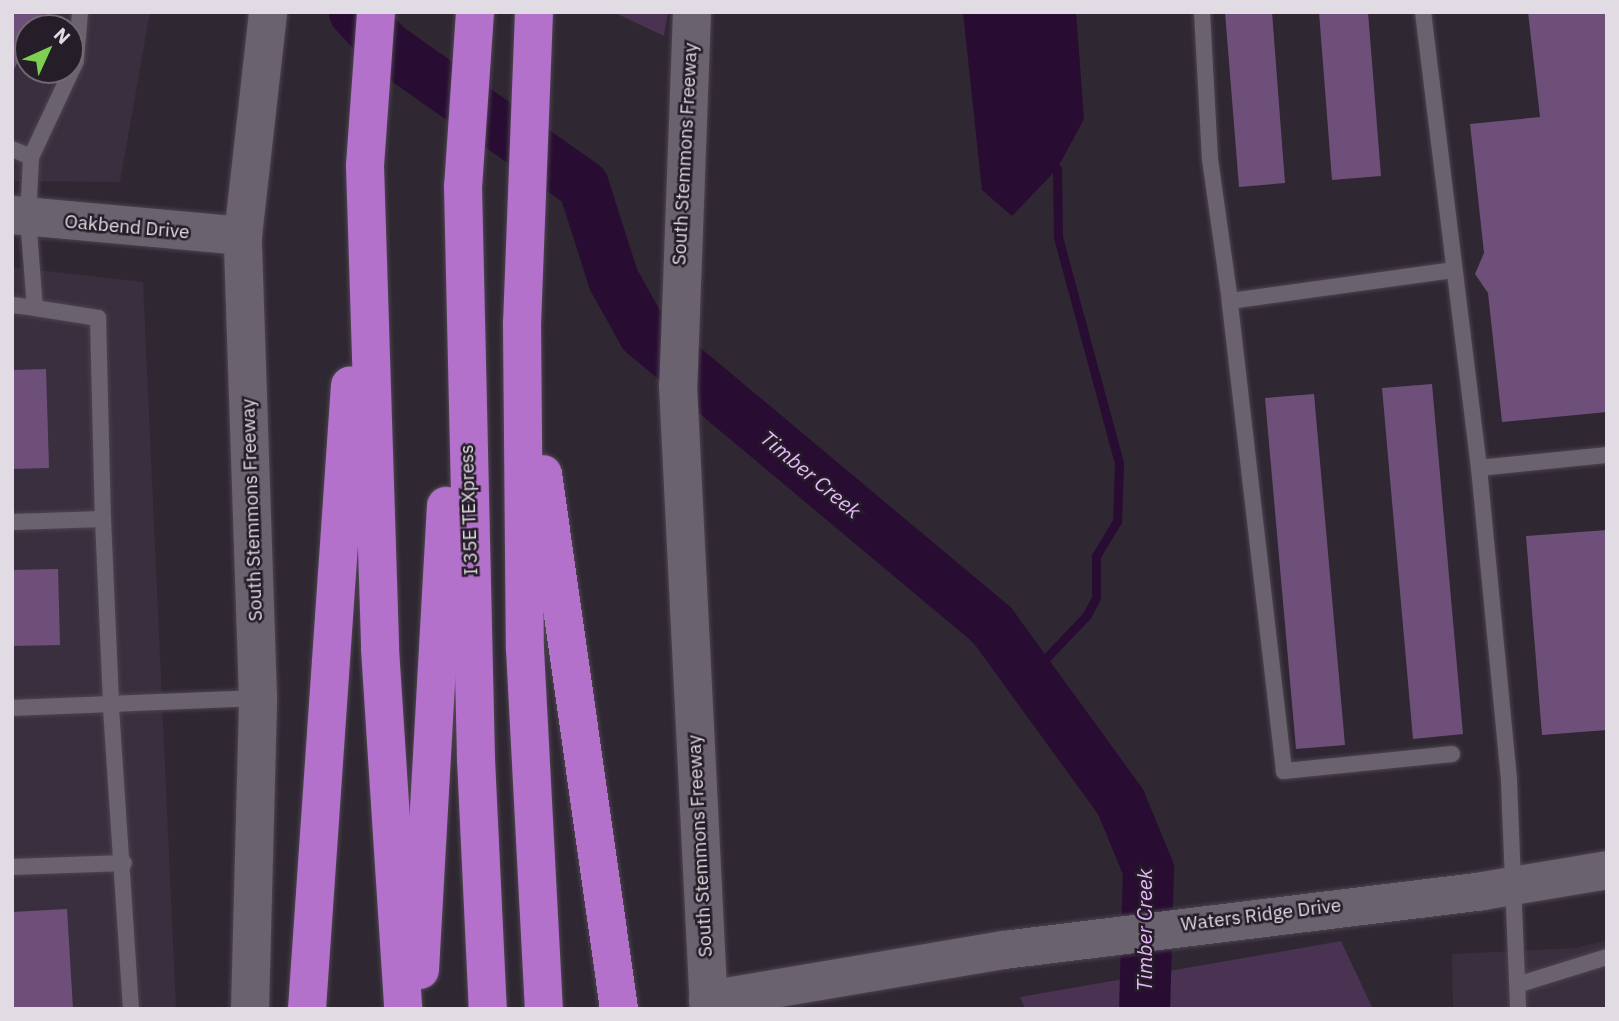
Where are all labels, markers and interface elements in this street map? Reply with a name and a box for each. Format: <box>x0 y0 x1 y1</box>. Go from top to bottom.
north arrow <box>14 14 84 84</box>
text: N <box>49 22 76 49</box>
street label: South Stemmons Freeway <box>668 42 702 266</box>
street label: Oakbend Drive <box>64 210 190 244</box>
street label: South Stemmons Freeway <box>237 398 267 622</box>
water label: Timber Creek <box>756 425 866 523</box>
street label: I 35E TEXpress <box>455 444 483 576</box>
street label: South Stemmons Freeway <box>683 734 717 958</box>
water label: Timber Creek <box>1131 869 1157 991</box>
street label: Waters Ridge Drive <box>1179 894 1343 936</box>

